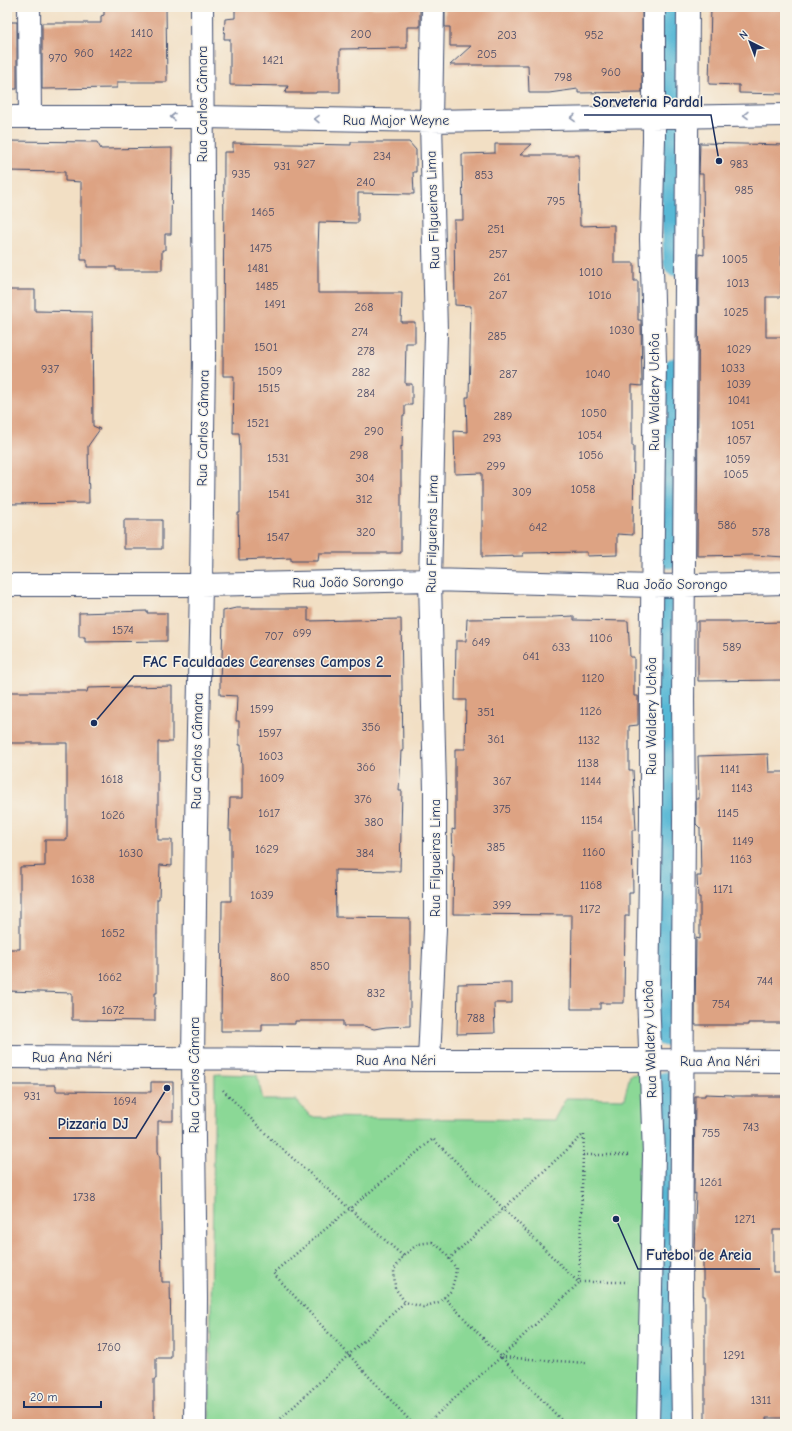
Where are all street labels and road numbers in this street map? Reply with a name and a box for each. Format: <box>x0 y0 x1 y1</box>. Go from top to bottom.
street label: Rua Carlos Câmara <box>194 46 211 162</box>
street label: Rua Major Weyne <box>343 112 449 129</box>
street label: Rua Filgueiras Lima <box>422 150 444 270</box>
street label: Rua Waldery Uchôa <box>646 333 663 451</box>
street label: Rua Carlos Câmara <box>193 369 213 487</box>
street label: Rua Filgueiras Lima <box>422 475 442 593</box>
street label: Rua João Sorongo <box>292 573 404 591</box>
street label: Rua João Sorongo <box>617 576 727 593</box>
street label: Rua Waldery Uchôa <box>643 657 660 775</box>
street label: Rua Carlos Câmara <box>187 692 207 810</box>
street label: Rua Filgueiras Lima <box>427 799 444 917</box>
street label: Rua Waldery Uchôa <box>639 980 661 1098</box>
street label: Rua Carlos Câmara <box>186 1017 203 1133</box>
street label: Rua Ana Néri <box>32 1049 112 1066</box>
street label: Rua Ana Néri <box>356 1052 436 1069</box>
street label: Rua Ana Néri <box>680 1053 760 1070</box>

